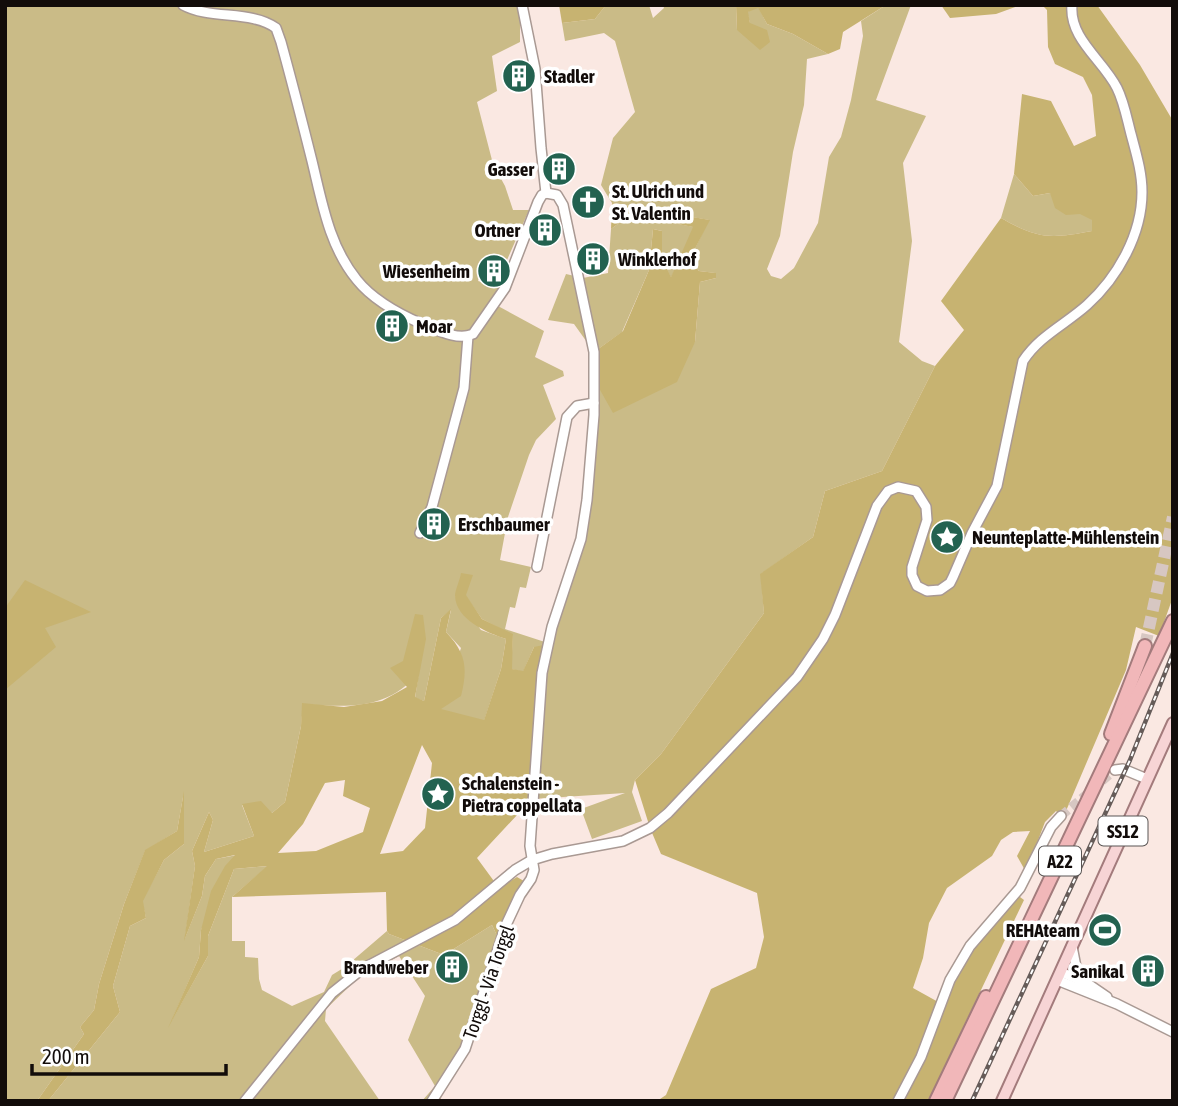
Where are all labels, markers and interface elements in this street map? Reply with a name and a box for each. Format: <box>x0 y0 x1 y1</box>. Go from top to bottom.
building icon: Stadler <box>500 57 538 95</box>
place label: Stadler <box>544 65 595 87</box>
building icon: Gasser <box>540 150 578 188</box>
place label: Gasser <box>487 158 534 180</box>
place label: St. Ulrich und St. Valentin <box>612 180 704 224</box>
church icon: St. Ulrich und St. Valentin <box>569 183 607 221</box>
building icon: Ortner <box>526 211 564 249</box>
place label: Ortner <box>475 219 520 241</box>
building icon: Winklerhof <box>574 240 612 278</box>
place label: Winklerhof <box>617 248 697 270</box>
building icon: Wiesenheim <box>475 252 513 290</box>
place label: Wiesenheim <box>382 260 470 282</box>
building icon: Moar <box>373 307 411 345</box>
place label: Moar <box>416 315 452 337</box>
building icon: Erschbaumer <box>415 505 453 543</box>
place label: Erschbaumer <box>458 513 550 535</box>
place icon: Neunteplatte-Mühlenstein <box>928 518 966 556</box>
place label: Neunteplatte-Mühlenstein <box>972 526 1159 548</box>
place label: Schalenstein - Pietra coppellata <box>462 772 582 816</box>
place icon: Schalenstein - Pietra coppellata <box>419 775 457 813</box>
road number: SS12 <box>1098 816 1148 846</box>
road number: A22 <box>1039 846 1081 876</box>
sports icon: REHAteam <box>1086 911 1124 949</box>
place label: REHAteam <box>1006 919 1080 941</box>
street label: Torggl - Via Torggl <box>458 922 518 1042</box>
building icon: Brandweber <box>433 948 471 986</box>
building icon: Sanikal <box>1129 952 1167 990</box>
place label: Brandweber <box>344 956 428 978</box>
place label: Sanikal <box>1071 960 1125 982</box>
scale bar <box>32 1032 226 1076</box>
text: 200 m <box>42 1044 90 1068</box>

